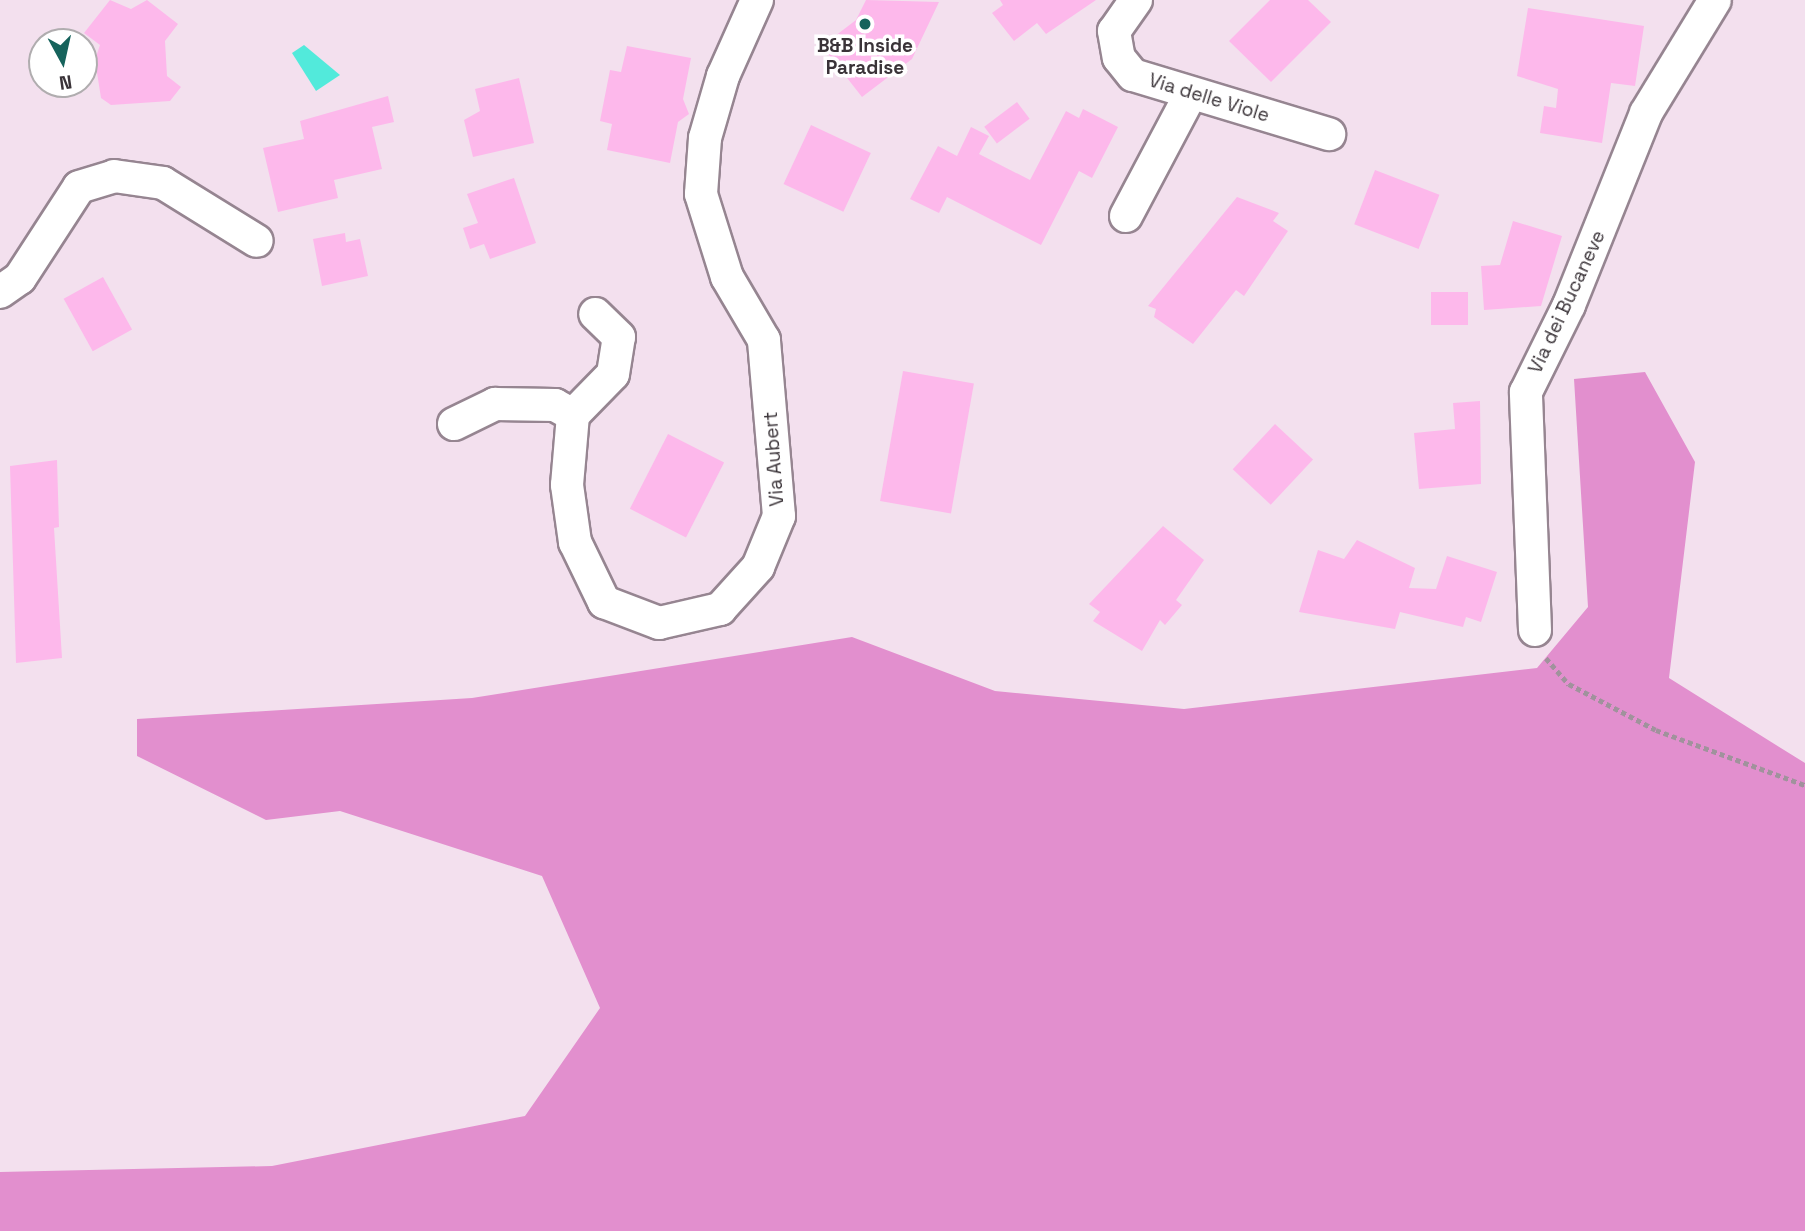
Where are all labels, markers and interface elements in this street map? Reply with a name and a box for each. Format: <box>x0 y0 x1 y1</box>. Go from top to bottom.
marker: B&B Inside Paradise <box>857 16 873 32</box>
north arrow <box>28 28 98 98</box>
place label: B&B Inside Paradise <box>817 35 913 79</box>
text: N <box>58 69 74 96</box>
street label: Via delle Viole <box>1146 69 1272 127</box>
street label: Via dei Bucaneve <box>1524 227 1610 377</box>
street label: Via Aubert <box>759 411 789 507</box>

